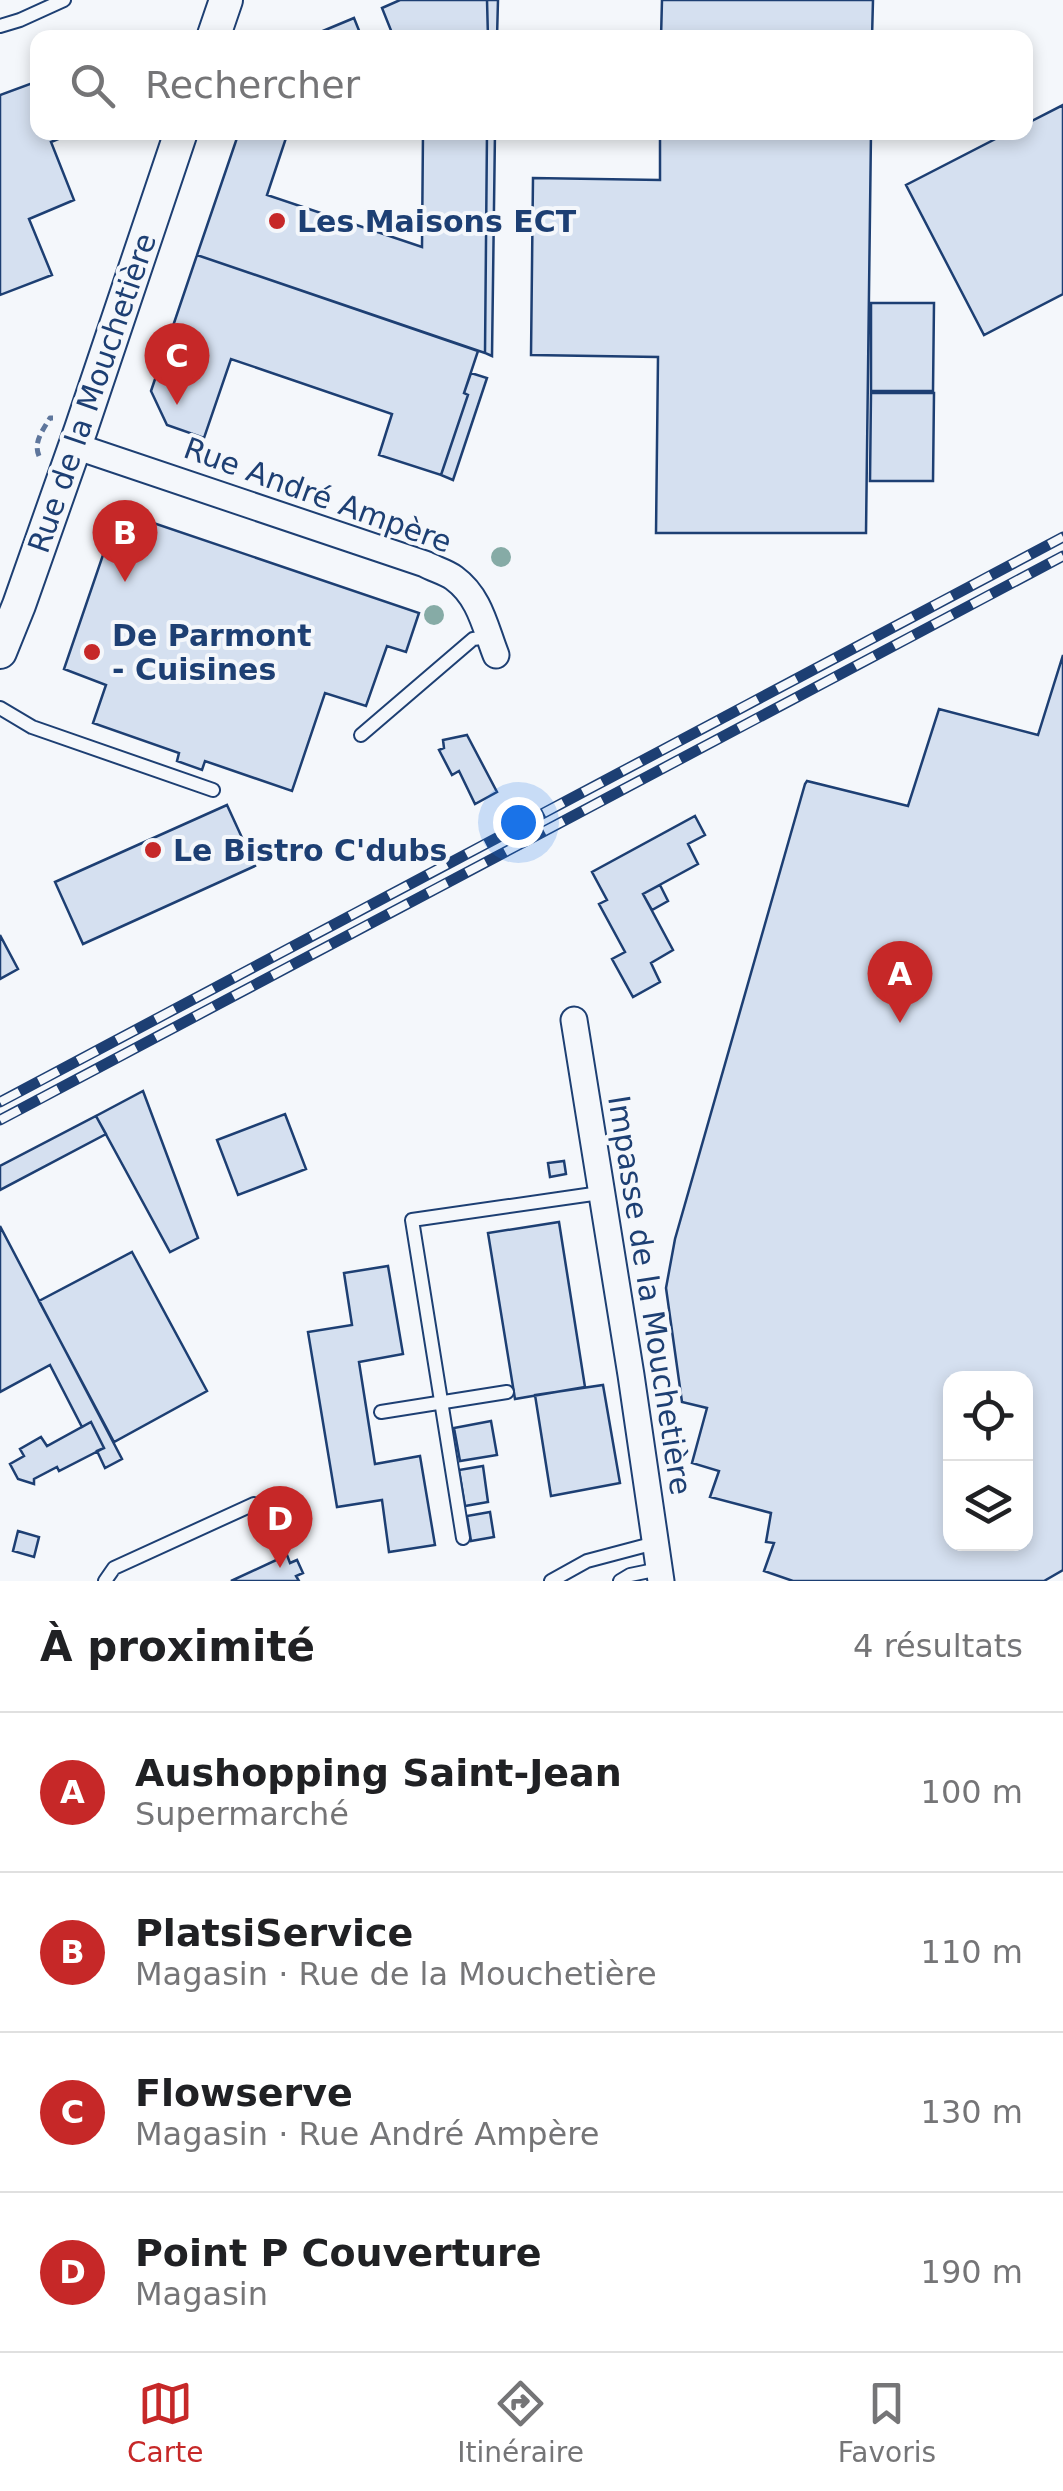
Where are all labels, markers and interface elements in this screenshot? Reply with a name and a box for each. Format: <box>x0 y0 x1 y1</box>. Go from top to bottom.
search box <box>30 30 1033 140</box>
icon: search <box>65 58 120 113</box>
text: Rechercher <box>145 63 360 107</box>
place label: Les Maisons ECT <box>297 204 577 239</box>
marker: Les Maisons ECT <box>266 210 288 232</box>
street label: Rue de la Mouchetière <box>21 229 163 557</box>
pin: C <box>144 322 210 405</box>
street label: Rue André Ampère <box>179 430 457 560</box>
pin: B <box>92 500 158 582</box>
place label: De Parmont - Cuisines <box>112 618 311 687</box>
marker: De Parmont - Cuisines <box>81 641 103 663</box>
your location <box>493 797 544 848</box>
place label: Le Bistro C'dubs <box>173 833 447 868</box>
marker: Le Bistro C'dubs <box>142 839 164 861</box>
pin: A <box>868 940 932 1023</box>
street label: Impasse de la Mouchetière <box>601 1093 699 1497</box>
map controls <box>943 1371 1033 1551</box>
button: locate <box>943 1371 1033 1461</box>
button: layers <box>943 1461 1033 1551</box>
pin: D <box>248 1486 312 1568</box>
text: À proximité <box>40 1622 315 1671</box>
text: 4 résultats <box>853 1627 1023 1665</box>
text: Aushopping Saint-Jean <box>135 1751 622 1795</box>
text: A <box>60 1773 85 1811</box>
text: 100 m <box>921 1773 1023 1811</box>
text: Supermarché <box>135 1795 349 1833</box>
text: PlatsiService <box>135 1911 413 1955</box>
text: B <box>60 1933 85 1971</box>
text: 110 m <box>921 1933 1023 1971</box>
text: Magasin · Rue de la Mouchetière <box>135 1955 657 1993</box>
text: Flowserve <box>135 2071 353 2115</box>
text: C <box>61 2093 84 2131</box>
text: 130 m <box>921 2093 1023 2131</box>
text: Magasin · Rue André Ampère <box>135 2115 599 2153</box>
text: Point P Couverture <box>135 2231 542 2275</box>
text: D <box>59 2253 86 2291</box>
text: 190 m <box>921 2253 1023 2291</box>
text: Magasin <box>135 2275 268 2313</box>
tab: Carte <box>127 2376 203 2469</box>
tab: Itinéraire <box>457 2376 584 2469</box>
tab: Favoris <box>838 2376 936 2469</box>

